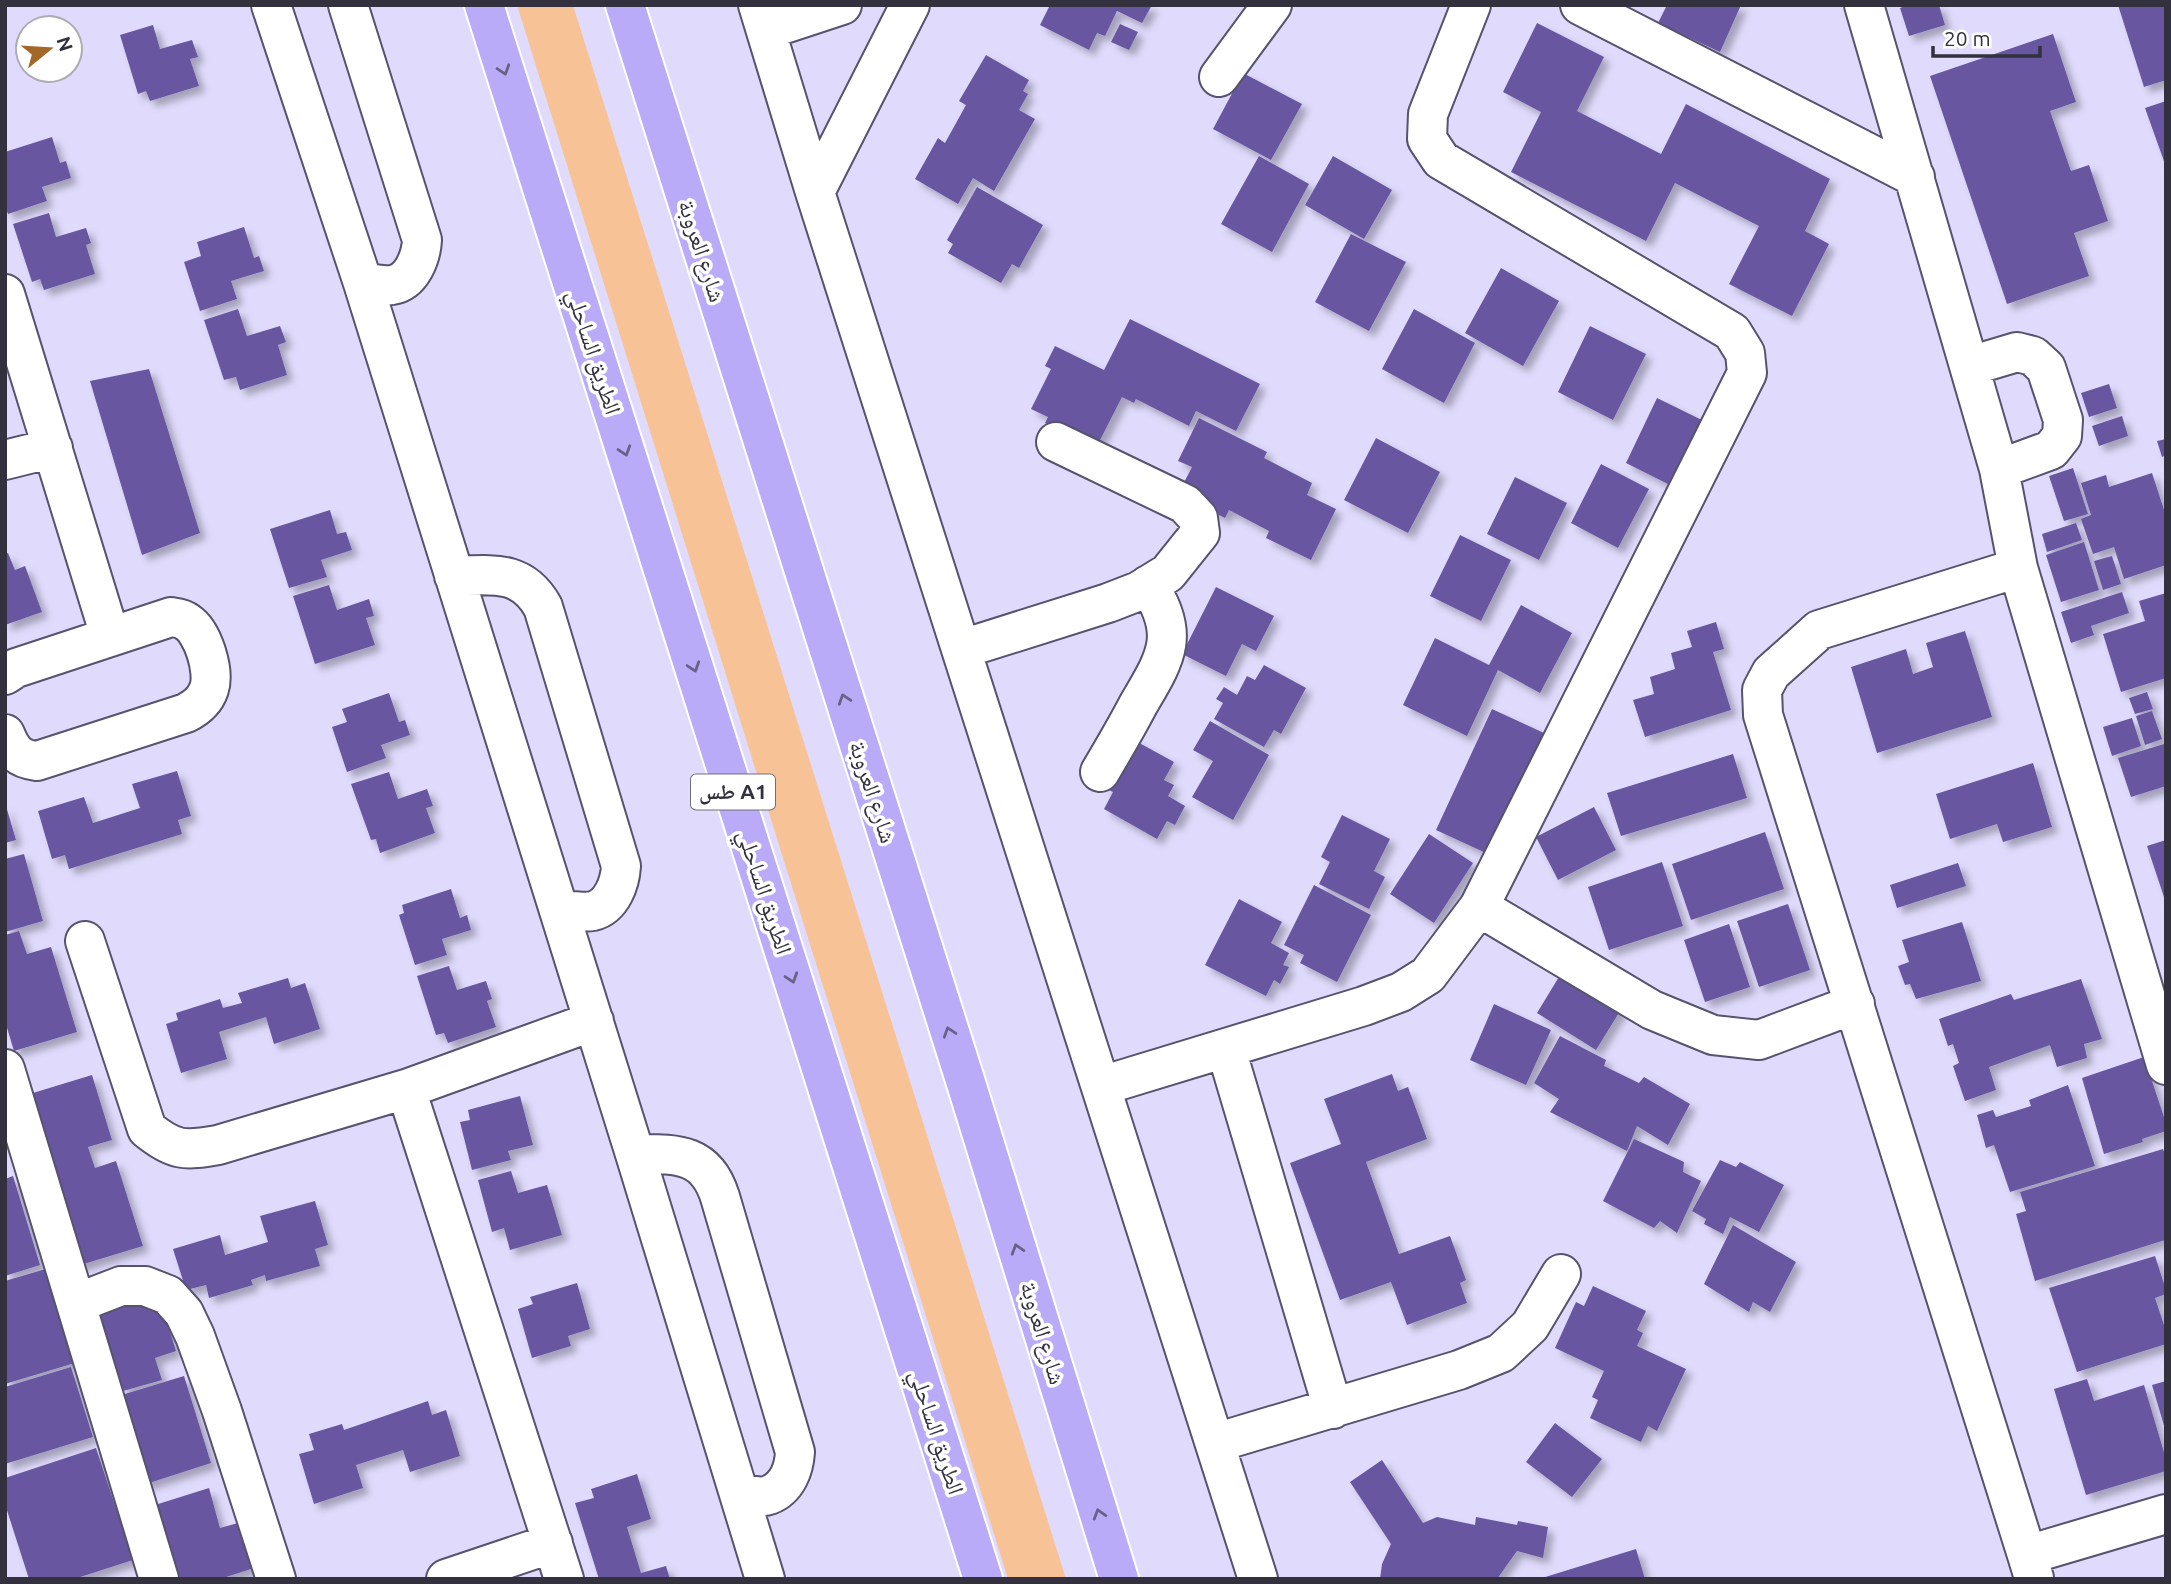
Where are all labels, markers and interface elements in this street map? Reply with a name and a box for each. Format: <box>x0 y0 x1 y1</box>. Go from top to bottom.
north arrow <box>14 14 84 84</box>
scale bar <box>1933 14 2040 58</box>
text: 20 m <box>1944 26 1991 50</box>
text: N <box>53 34 78 54</box>
one-way arrow <box>496 64 511 76</box>
street label: شارع العروبة <box>671 197 731 306</box>
street label: الطريق الساحلي <box>556 286 626 419</box>
one-way arrow <box>617 444 631 456</box>
one-way arrow <box>686 661 700 673</box>
one-way arrow <box>838 693 852 705</box>
street label: شارع العروبة <box>842 738 902 847</box>
road number: طس A1 <box>691 774 775 810</box>
street label: الطريق الساحلي <box>727 826 797 959</box>
one-way arrow <box>784 971 799 983</box>
one-way arrow <box>943 1027 958 1039</box>
one-way arrow <box>1011 1244 1025 1256</box>
street label: شارع العروبة <box>1013 1279 1071 1388</box>
street label: الطريق الساحلي <box>899 1366 969 1499</box>
one-way arrow <box>1093 1508 1107 1520</box>

